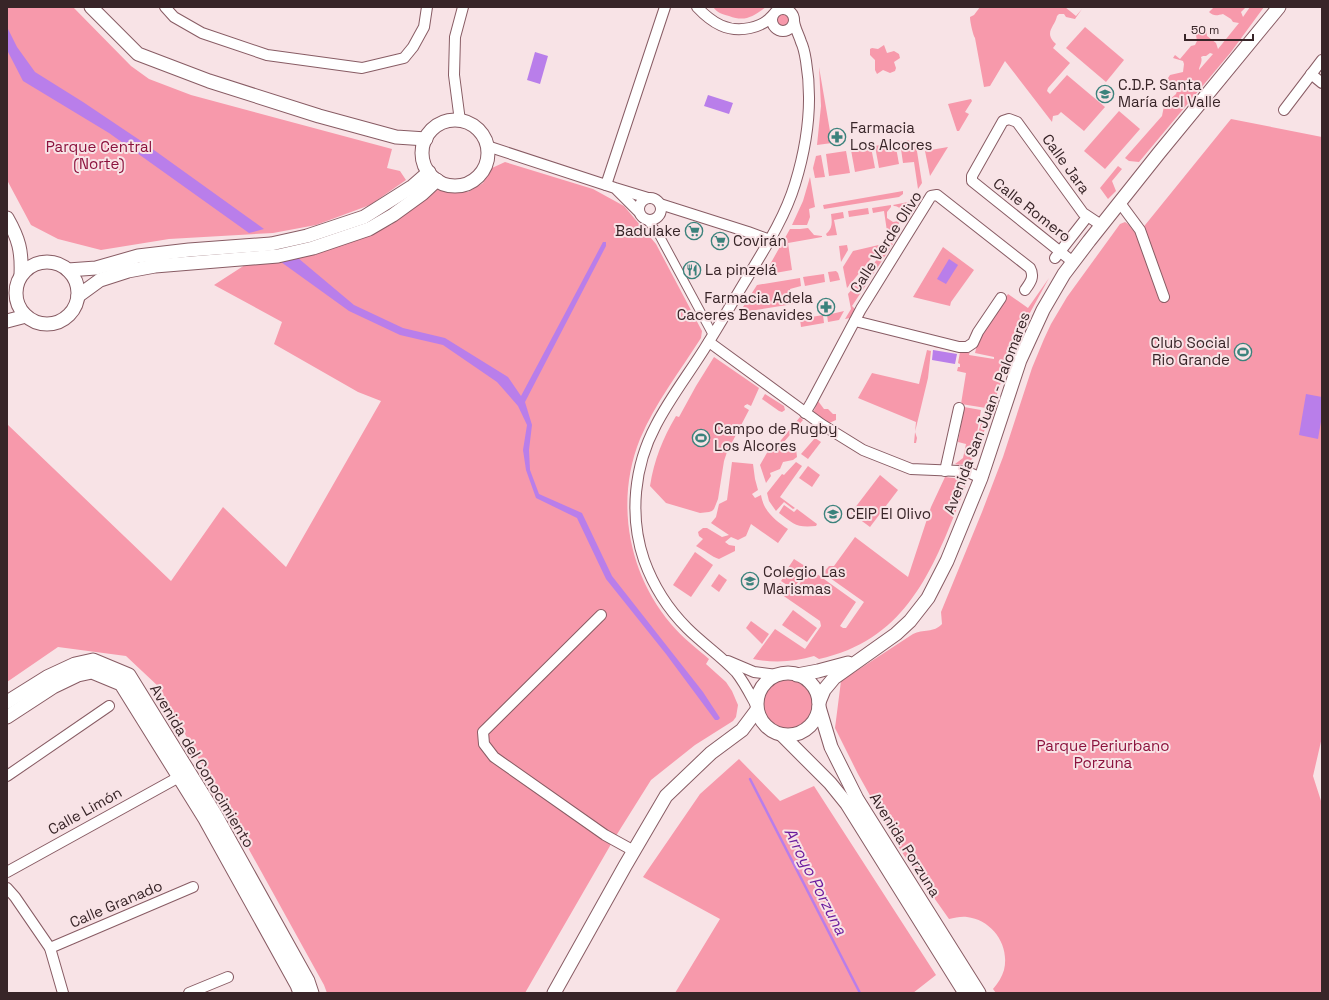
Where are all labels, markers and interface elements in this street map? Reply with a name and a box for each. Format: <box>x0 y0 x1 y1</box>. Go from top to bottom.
scale bar <box>1185 16 1253 42</box>
text: 50 m <box>1191 22 1219 38</box>
place label: C.D.P. Santa María del Valle <box>1118 75 1221 111</box>
school or university icon: C.D.P. Santa María del Valle <box>1095 84 1115 104</box>
place label: Farmacia Los Alcores <box>850 118 933 154</box>
pharmacy icon: Farmacia Los Alcores <box>827 127 847 147</box>
street label: Calle Jara <box>1038 130 1095 198</box>
park label: Parque Central (Norte) <box>46 137 152 174</box>
street label: Calle Romero <box>990 173 1075 246</box>
street label: Calle Verde Olivo <box>845 187 926 296</box>
place label: Badulake <box>615 221 681 240</box>
supermarket icon: Badulake <box>684 221 704 241</box>
supermarket icon: Covirán <box>710 231 730 251</box>
place label: Covirán <box>733 231 787 250</box>
restaurant icon: La pinzelá <box>682 260 702 280</box>
place label: La pinzelá <box>705 260 777 279</box>
place label: Farmacia Adela Caceres Benavides <box>677 288 813 324</box>
pharmacy icon: Farmacia Adela Caceres Benavides <box>816 297 836 317</box>
street label: Avenida San Juan - Palomares <box>939 309 1034 517</box>
place label: Club Social Rio Grande <box>1151 333 1230 369</box>
sports icon: Club Social Rio Grande <box>1233 342 1253 362</box>
place label: Campo de Rugby Los Alcores <box>714 419 837 455</box>
sports icon: Campo de Rugby Los Alcores <box>691 428 711 448</box>
school or university icon: CEIP El Olivo <box>823 504 843 524</box>
place label: CEIP El Olivo <box>846 504 931 523</box>
place label: Colegio Las Marismas <box>763 562 846 598</box>
school or university icon: Colegio Las Marismas <box>740 571 760 591</box>
street label: Avenida del Conocimiento <box>146 681 259 851</box>
park label: Parque Periurbano Porzuna <box>1037 736 1170 772</box>
street label: Calle Limón <box>44 782 125 839</box>
street label: Avenida Porzuna <box>866 789 945 901</box>
water label: Arroyo Porzuna <box>779 824 852 939</box>
street label: Calle Granado <box>67 875 165 932</box>

